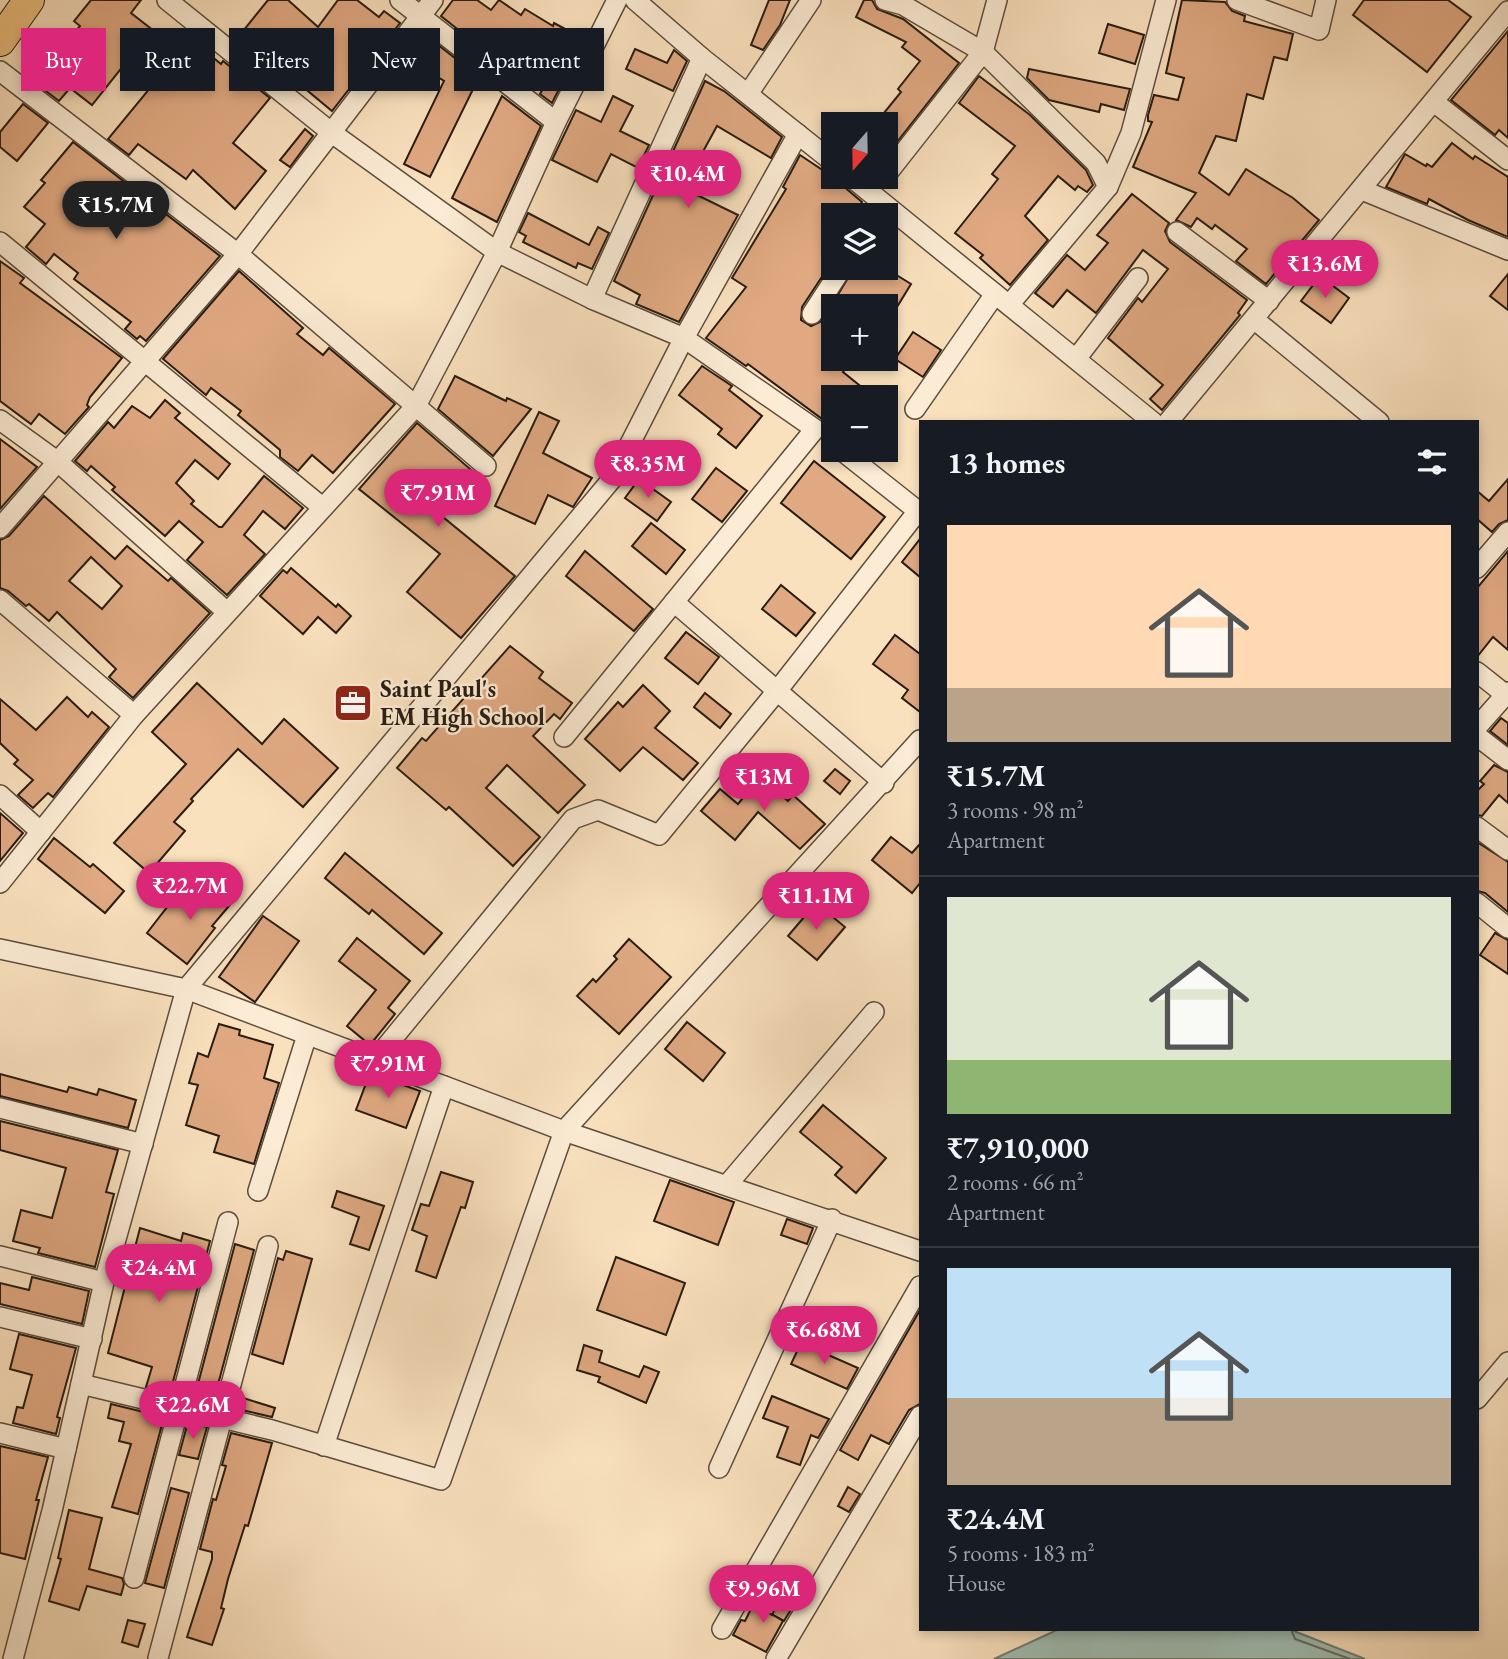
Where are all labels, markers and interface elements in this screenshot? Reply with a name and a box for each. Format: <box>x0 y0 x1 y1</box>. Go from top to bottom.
chip: Buy <box>21 28 106 91</box>
chip: Rent <box>120 28 215 91</box>
chip: Filters <box>229 28 334 91</box>
chip: New <box>348 28 440 91</box>
chip: Apartment <box>454 28 604 91</box>
north arrow <box>821 112 898 189</box>
map controls <box>821 112 898 462</box>
pin: ₹10.4M <box>631 150 745 210</box>
text: ₹10.4M <box>650 158 726 188</box>
pin: ₹15.7M <box>59 182 173 241</box>
text: ₹15.7M <box>78 189 154 219</box>
button: layers <box>821 203 898 280</box>
pin: ₹13.6M <box>1268 240 1382 300</box>
text: ₹13.6M <box>1287 248 1363 278</box>
button: + <box>821 294 898 371</box>
button: − <box>821 385 898 462</box>
pin: ₹8.35M <box>591 440 705 500</box>
text: 13 homes <box>947 443 1065 482</box>
icon: filters <box>1413 443 1451 481</box>
text: ₹8.35M <box>610 448 686 478</box>
pin: ₹7.91M <box>381 470 495 529</box>
text: ₹7.91M <box>400 477 476 507</box>
icon: home <box>1136 570 1262 696</box>
place label: Saint Paul's EM High School <box>380 673 545 733</box>
office icon: Saint Paul's EM High School <box>332 682 374 724</box>
pin: ₹13M <box>723 754 805 813</box>
text: ₹15.7M <box>947 756 1045 795</box>
text: ₹13M <box>735 761 793 791</box>
text: 3 rooms · 98 m² <box>947 795 1084 825</box>
text: Apartment <box>947 825 1045 855</box>
pin: ₹22.7M <box>133 862 247 922</box>
text: ₹22.7M <box>152 870 228 900</box>
pin: ₹11.1M <box>759 872 873 932</box>
text: ₹11.1M <box>778 880 854 910</box>
icon: home <box>1136 942 1262 1068</box>
pin: ₹7.91M <box>331 1040 445 1100</box>
text: ₹7.91M <box>350 1048 426 1078</box>
text: ₹7,910,000 <box>947 1128 1089 1167</box>
text: 2 rooms · 66 m² <box>947 1167 1084 1197</box>
text: Apartment <box>947 1197 1045 1227</box>
pin: ₹24.4M <box>102 1244 216 1304</box>
text: ₹24.4M <box>121 1252 197 1282</box>
pin: ₹6.68M <box>767 1306 881 1366</box>
icon: home <box>1136 1313 1262 1439</box>
text: ₹6.68M <box>786 1314 862 1344</box>
pin: ₹22.6M <box>136 1382 250 1441</box>
text: ₹22.6M <box>155 1389 231 1419</box>
text: ₹24.4M <box>947 1499 1045 1538</box>
text: 5 rooms · 183 m² <box>947 1538 1095 1568</box>
pin: ₹9.96M <box>706 1566 820 1625</box>
text: House <box>947 1568 1006 1598</box>
text: ₹9.96M <box>725 1573 801 1603</box>

